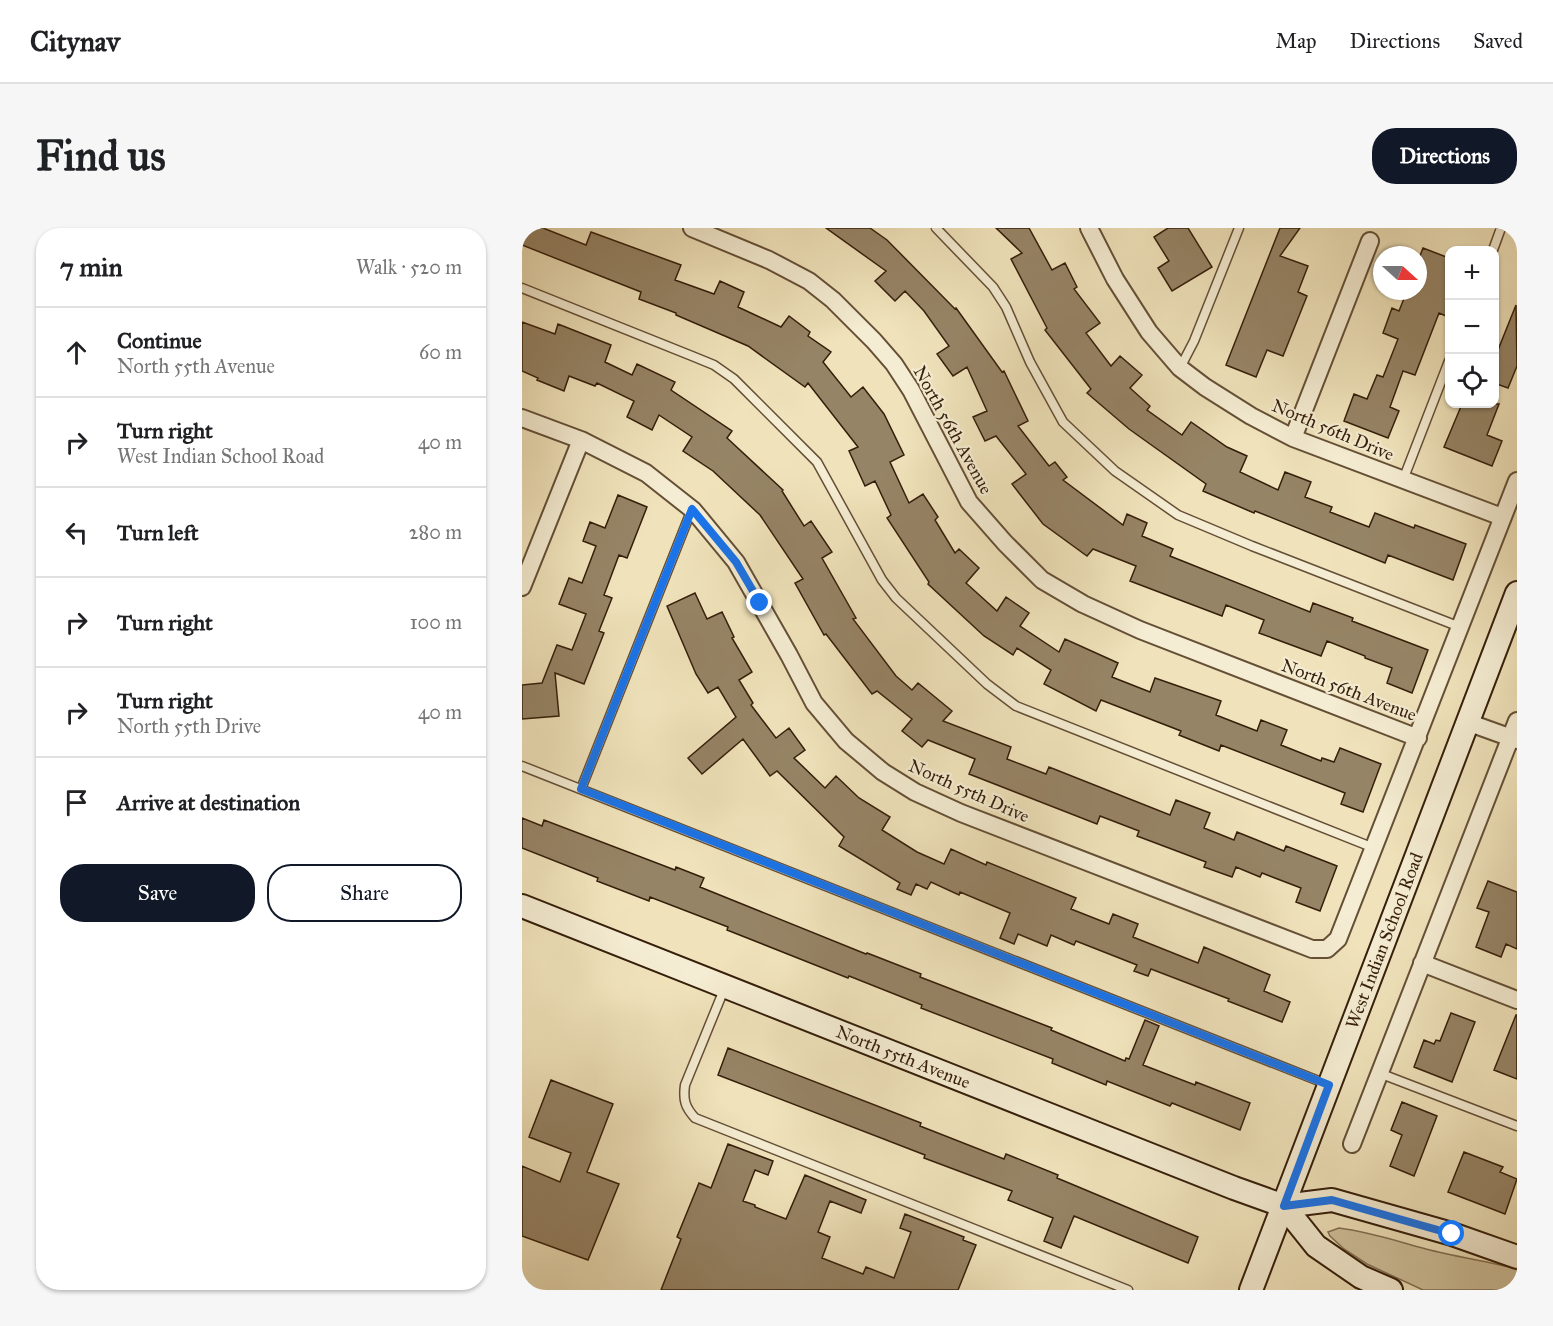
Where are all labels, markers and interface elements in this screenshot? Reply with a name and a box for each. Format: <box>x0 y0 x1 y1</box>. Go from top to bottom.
text: Citynav <box>30 24 120 59</box>
text: Map <box>1276 28 1317 54</box>
text: Directions <box>1350 28 1440 54</box>
text: Saved <box>1473 28 1523 54</box>
button: Directions <box>1372 128 1517 184</box>
text: Find us <box>36 130 166 182</box>
north arrow <box>1373 246 1427 300</box>
map controls <box>1445 246 1499 408</box>
button: + <box>1445 246 1499 300</box>
text: 7 min <box>60 251 123 283</box>
text: Walk · 520 m <box>356 255 462 279</box>
button: − <box>1445 300 1499 354</box>
text: Continue <box>117 327 202 354</box>
icon: ahead <box>60 336 93 369</box>
text: 60 m <box>419 340 462 364</box>
text: North 55th Avenue <box>117 354 275 378</box>
button: locate <box>1445 354 1499 408</box>
street label: North 56th Avenue <box>909 362 997 498</box>
street label: North 56th Drive <box>1269 394 1397 466</box>
text: Turn right <box>117 417 213 444</box>
icon: right <box>60 426 93 459</box>
text: 40 m <box>418 430 462 454</box>
text: West Indian School Road <box>117 444 324 468</box>
icon: left <box>60 516 93 549</box>
text: Turn left <box>117 519 199 546</box>
text: 280 m <box>409 520 462 544</box>
route end <box>746 589 772 615</box>
icon: right <box>60 606 93 639</box>
text: Turn right <box>117 609 213 636</box>
text: 100 m <box>410 610 462 634</box>
street label: North 56th Avenue <box>1278 654 1420 726</box>
text: Turn right <box>117 687 213 714</box>
icon: right <box>60 696 93 729</box>
text: 40 m <box>418 700 462 724</box>
text: North 55th Drive <box>117 714 261 738</box>
street label: North 55th Drive <box>905 755 1033 827</box>
icon: arrive <box>60 786 93 819</box>
text: Arrive at destination <box>117 789 300 816</box>
street label: West Indian School Road <box>1341 849 1428 1032</box>
button: Save <box>60 864 255 922</box>
button: Share <box>267 864 462 922</box>
street label: North 55th Avenue <box>833 1021 973 1093</box>
route start <box>1438 1220 1464 1246</box>

